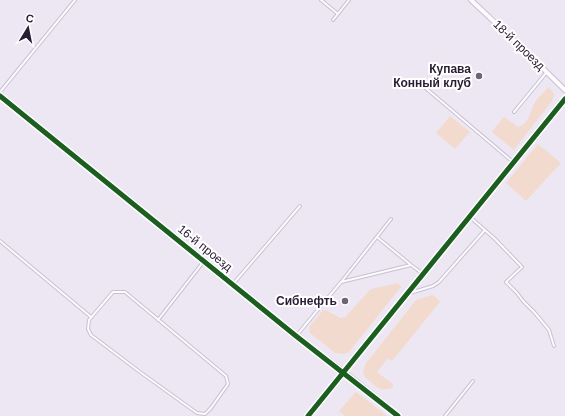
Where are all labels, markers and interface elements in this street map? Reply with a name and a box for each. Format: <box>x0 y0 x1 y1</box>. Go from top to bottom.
north arrow <box>8 8 48 48</box>
text: С <box>25 12 35 25</box>
street label: 18-й проезд <box>490 17 548 73</box>
place label: Купава Конный клуб <box>393 62 471 90</box>
marker: Купава Конный клуб <box>474 71 484 81</box>
street label: 16-й проезд <box>175 222 235 274</box>
place label: Сибнефть <box>276 294 337 308</box>
marker: Сибнефть <box>340 296 350 306</box>

